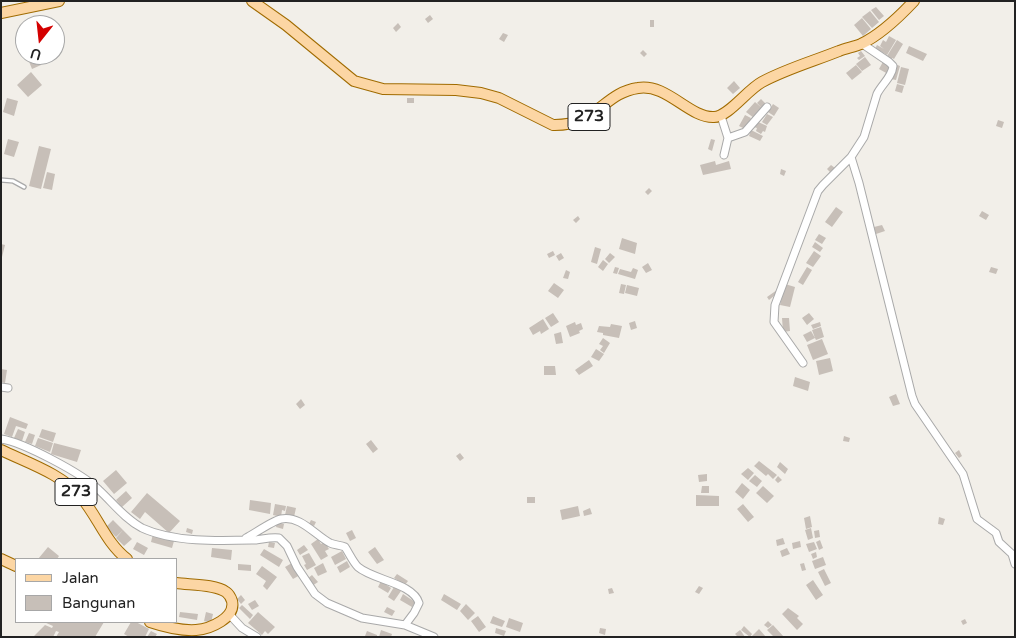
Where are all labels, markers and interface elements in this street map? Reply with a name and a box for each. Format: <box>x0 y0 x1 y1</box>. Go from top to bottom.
north arrow <box>15 15 65 65</box>
text: U <box>29 44 43 64</box>
road number: 273 <box>568 104 610 130</box>
road number: 273 <box>55 478 97 506</box>
legend <box>15 558 178 623</box>
text: Jalan <box>62 569 99 587</box>
text: Bangunan <box>62 594 135 612</box>

